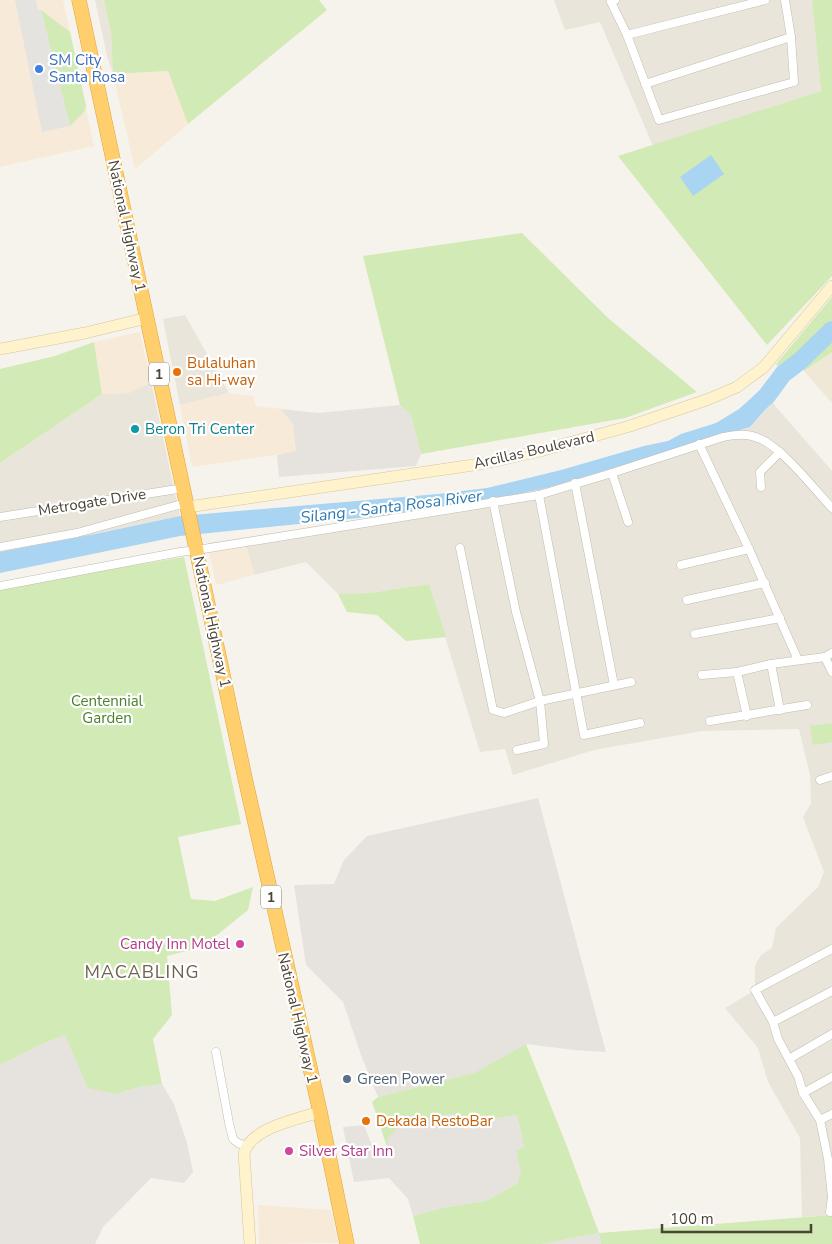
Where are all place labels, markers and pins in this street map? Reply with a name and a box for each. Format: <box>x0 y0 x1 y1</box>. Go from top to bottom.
place label: SM City Santa Rosa <box>49 50 125 87</box>
marker: SM City Santa Rosa <box>33 63 45 75</box>
place label: Bulaluhan sa Hi-way <box>187 353 256 390</box>
marker: Bulaluhan sa Hi-way <box>171 366 183 378</box>
place label: Beron Tri Center <box>145 419 255 439</box>
marker: Beron Tri Center <box>129 423 141 435</box>
place label: Candy Inn Motel <box>120 934 231 954</box>
marker: Candy Inn Motel <box>234 938 246 950</box>
place label: Green Power <box>357 1069 445 1089</box>
marker: Green Power <box>341 1073 353 1085</box>
place label: Dekada RestoBar <box>376 1111 494 1131</box>
marker: Dekada RestoBar <box>360 1115 372 1127</box>
place label: Silver Star Inn <box>299 1141 393 1161</box>
marker: Silver Star Inn <box>283 1145 295 1157</box>

